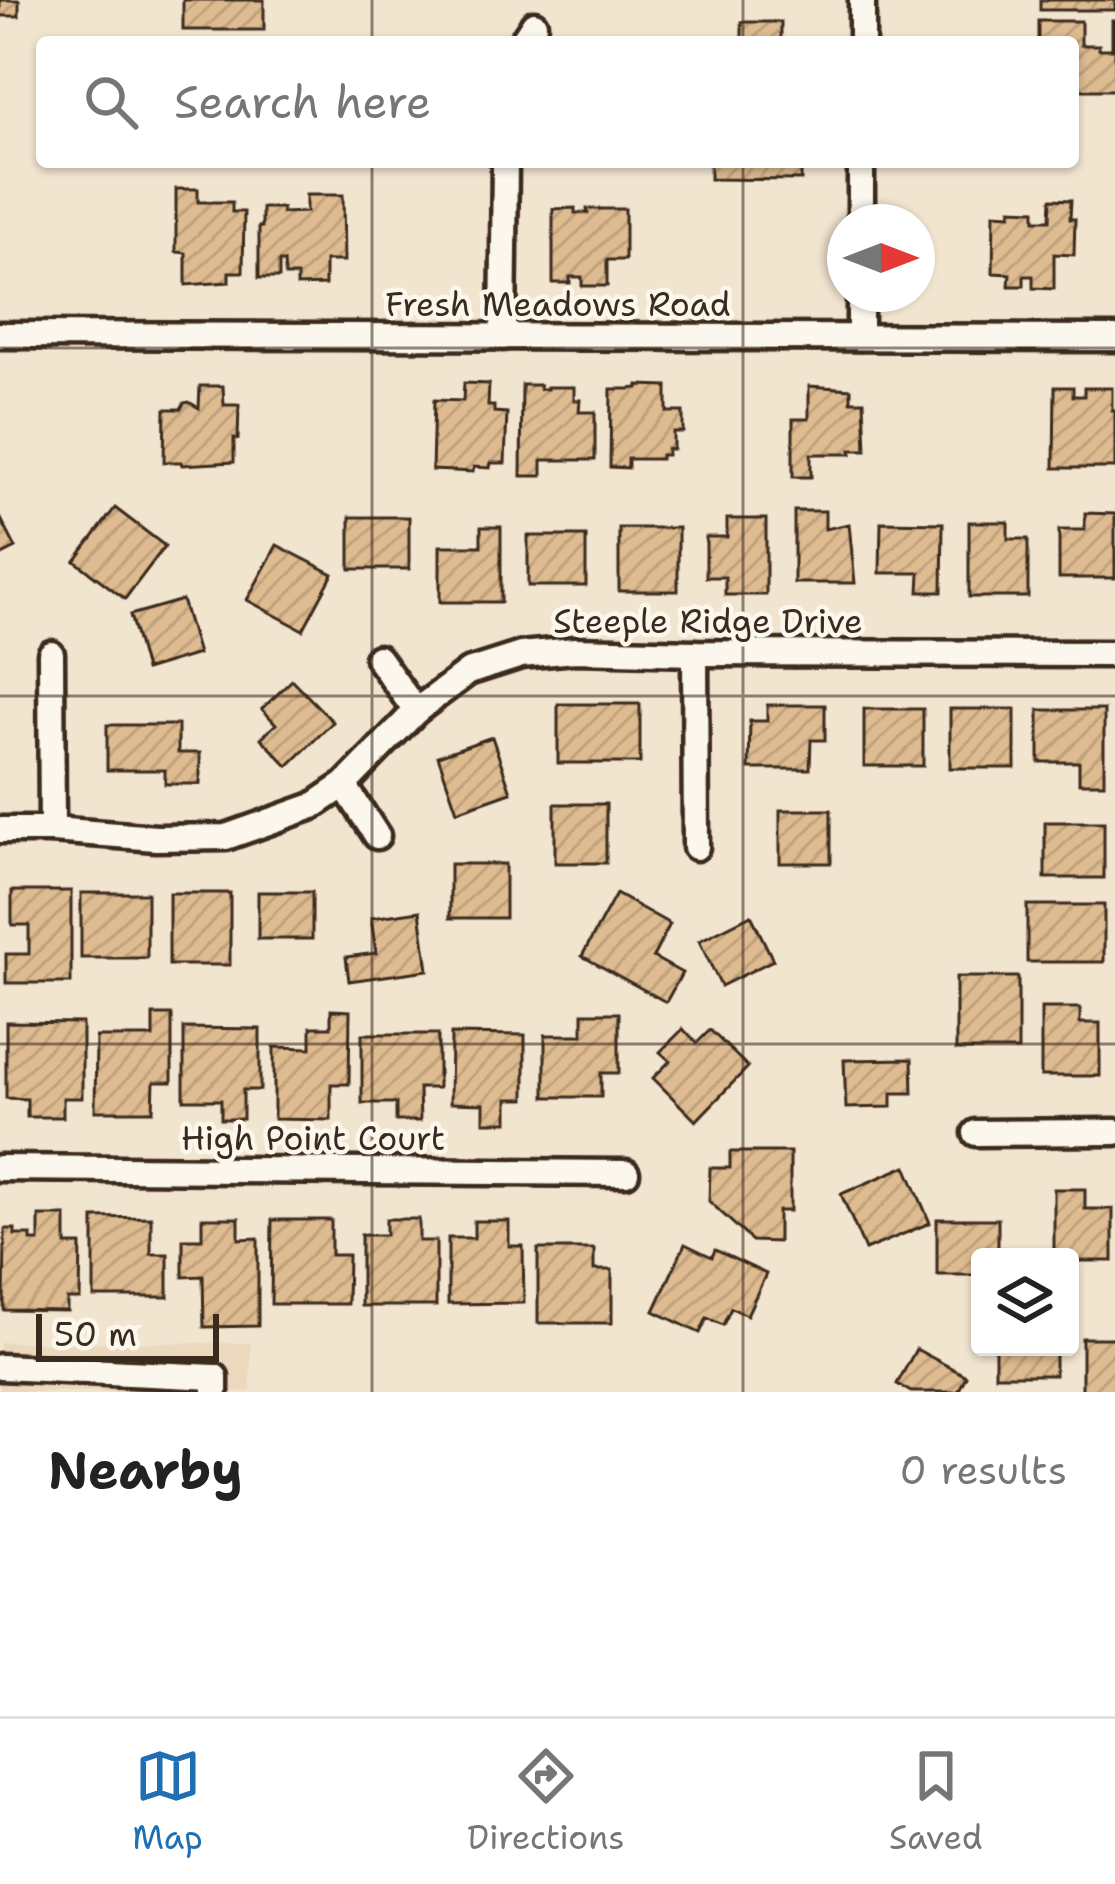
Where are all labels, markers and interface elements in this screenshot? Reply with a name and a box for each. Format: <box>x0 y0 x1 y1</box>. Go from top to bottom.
search box <box>36 36 1079 168</box>
icon: search <box>78 69 144 135</box>
text: Search here <box>174 72 431 132</box>
north arrow <box>827 204 935 312</box>
street label: Fresh Meadows Road <box>385 282 731 327</box>
street label: Steeple Ridge Drive <box>553 599 863 644</box>
street label: High Point Court <box>181 1116 445 1161</box>
map controls <box>971 1248 1079 1356</box>
button: layers <box>971 1248 1079 1356</box>
scale bar <box>36 1308 219 1361</box>
text: 50 m <box>54 1312 137 1357</box>
text: Nearby <box>48 1436 243 1504</box>
text: 0 results <box>900 1444 1067 1496</box>
tab: Map <box>132 1743 203 1860</box>
tab: Directions <box>467 1743 625 1860</box>
tab: Saved <box>889 1743 983 1860</box>

